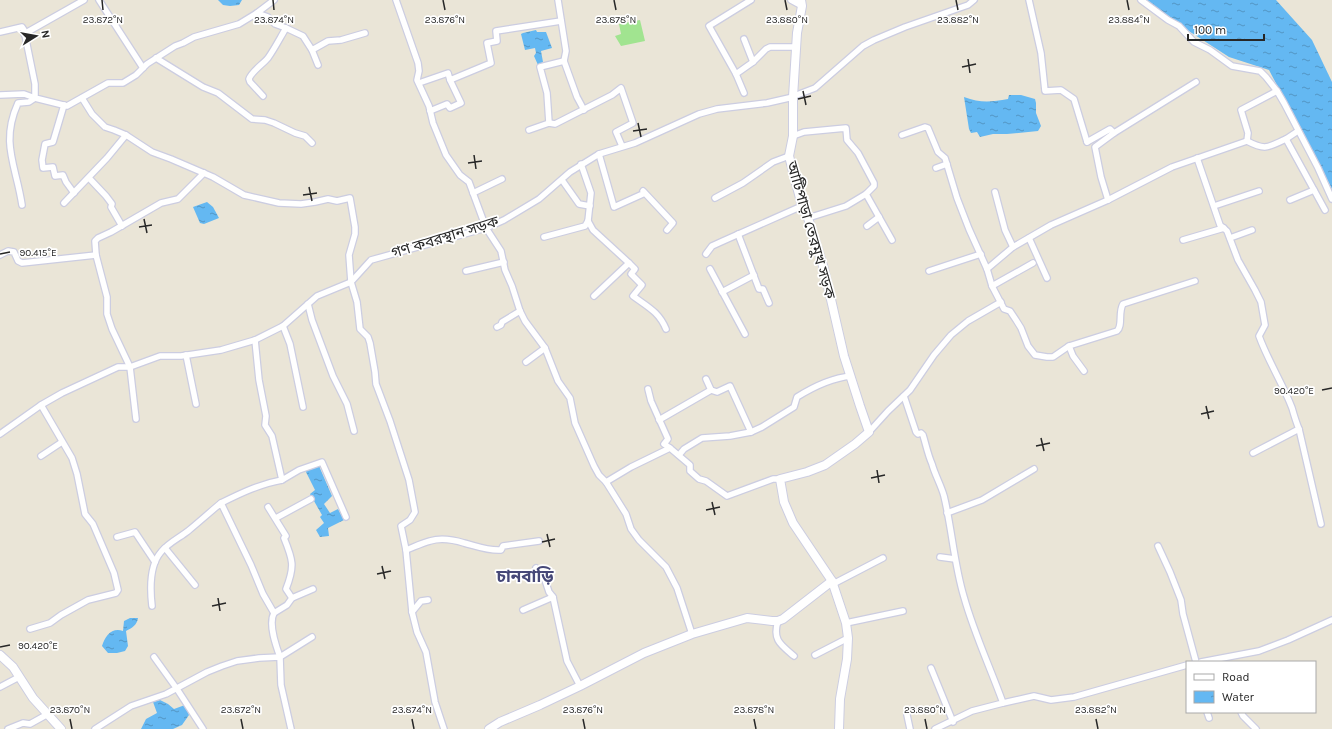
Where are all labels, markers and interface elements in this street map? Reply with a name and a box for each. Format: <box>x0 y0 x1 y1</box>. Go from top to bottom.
text: 23.872°N <box>83 14 123 26</box>
text: 23.874°N <box>254 14 294 26</box>
text: 23.876°N <box>425 14 465 26</box>
text: 23.878°N <box>596 14 636 26</box>
text: 23.880°N <box>766 14 808 26</box>
text: 23.882°N <box>937 14 979 26</box>
text: 23.884°N <box>1108 14 1150 26</box>
north arrow <box>16 16 56 56</box>
scale bar <box>1188 16 1264 42</box>
text: 100 m <box>1194 23 1226 37</box>
text: N <box>38 29 52 39</box>
street label: আটিপাড়া তেরমুখ সড়ক <box>782 158 840 302</box>
street label: গণ কবরস্থান সড়ক <box>389 212 502 262</box>
text: 90.415°E <box>19 247 57 259</box>
text: 90.420°E <box>1274 385 1314 397</box>
district label: চানবাড়ি <box>496 566 554 586</box>
text: 90.420°E <box>18 640 58 652</box>
legend <box>1186 661 1316 713</box>
text: Road <box>1222 670 1250 684</box>
text: Water <box>1222 690 1255 704</box>
text: 23.870°N <box>50 704 90 716</box>
text: 23.872°N <box>221 704 261 716</box>
text: 23.874°N <box>392 704 432 716</box>
text: 23.876°N <box>563 704 603 716</box>
text: 23.878°N <box>734 704 774 716</box>
text: 23.880°N <box>904 704 946 716</box>
text: 23.882°N <box>1075 704 1117 716</box>

